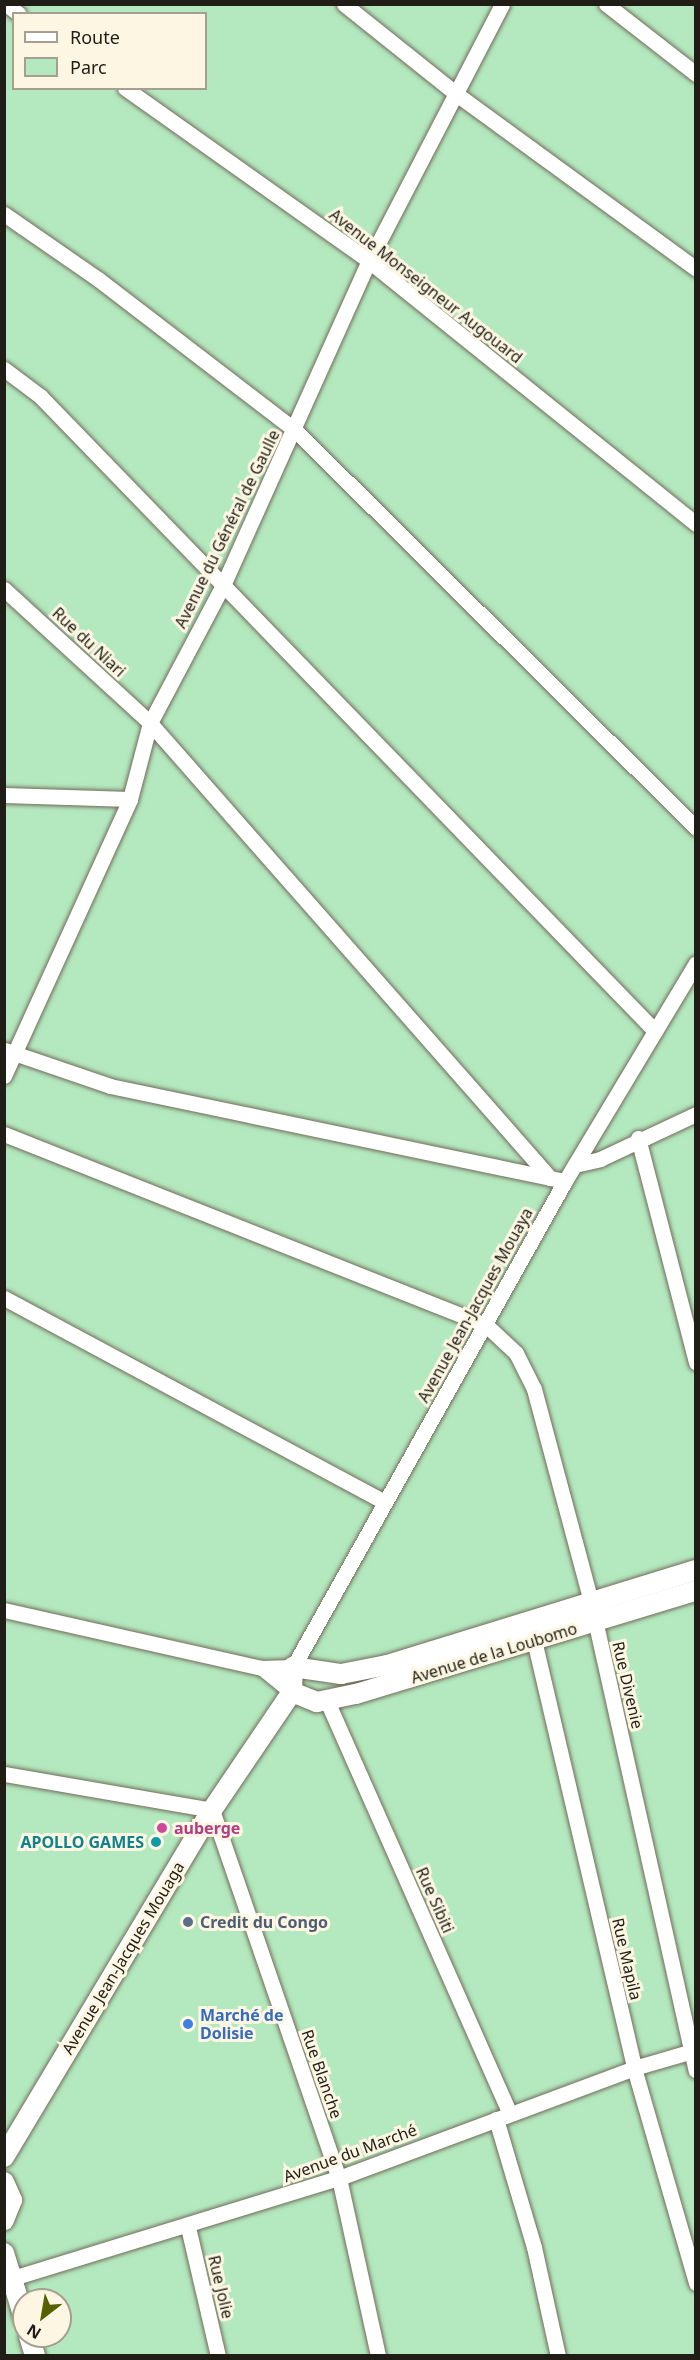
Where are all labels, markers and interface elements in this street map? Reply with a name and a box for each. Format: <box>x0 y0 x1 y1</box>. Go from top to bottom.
legend <box>12 12 207 90</box>
text: Route <box>70 25 120 49</box>
text: Parc <box>70 55 107 79</box>
street label: Avenue Monseigneur Augouard <box>326 205 526 367</box>
street label: Avenue du Général de Gaulle <box>171 427 283 631</box>
street label: Rue du Niari <box>48 603 130 681</box>
street label: Avenue Jean-Jacques Mouaya <box>413 1204 537 1406</box>
street label: Avenue de la Loubomo <box>409 1619 579 1687</box>
street label: Rue Divenie <box>609 1639 647 1731</box>
place label: auberge <box>174 1818 240 1838</box>
marker: auberge <box>155 1821 169 1835</box>
place label: APOLLO GAMES <box>20 1832 144 1852</box>
marker: APOLLO GAMES <box>149 1835 163 1849</box>
street label: Avenue Jean-Jacques Mouaga <box>58 1858 188 2058</box>
street label: Rue Sibiti <box>412 1864 458 1936</box>
place label: Credit du Congo <box>200 1912 328 1932</box>
marker: Credit du Congo <box>181 1915 195 1929</box>
street label: Rue Mapila <box>608 1916 646 2002</box>
place label: Marché de Dolisie <box>200 2005 284 2043</box>
marker: Marché de Dolisie <box>181 2017 195 2031</box>
street label: Rue Blanche <box>298 2027 346 2121</box>
street label: Avenue du Marché <box>281 2120 419 2186</box>
street label: Rue Jolie <box>204 2253 238 2321</box>
north arrow <box>12 2288 72 2348</box>
text: N <box>23 2319 45 2344</box>

